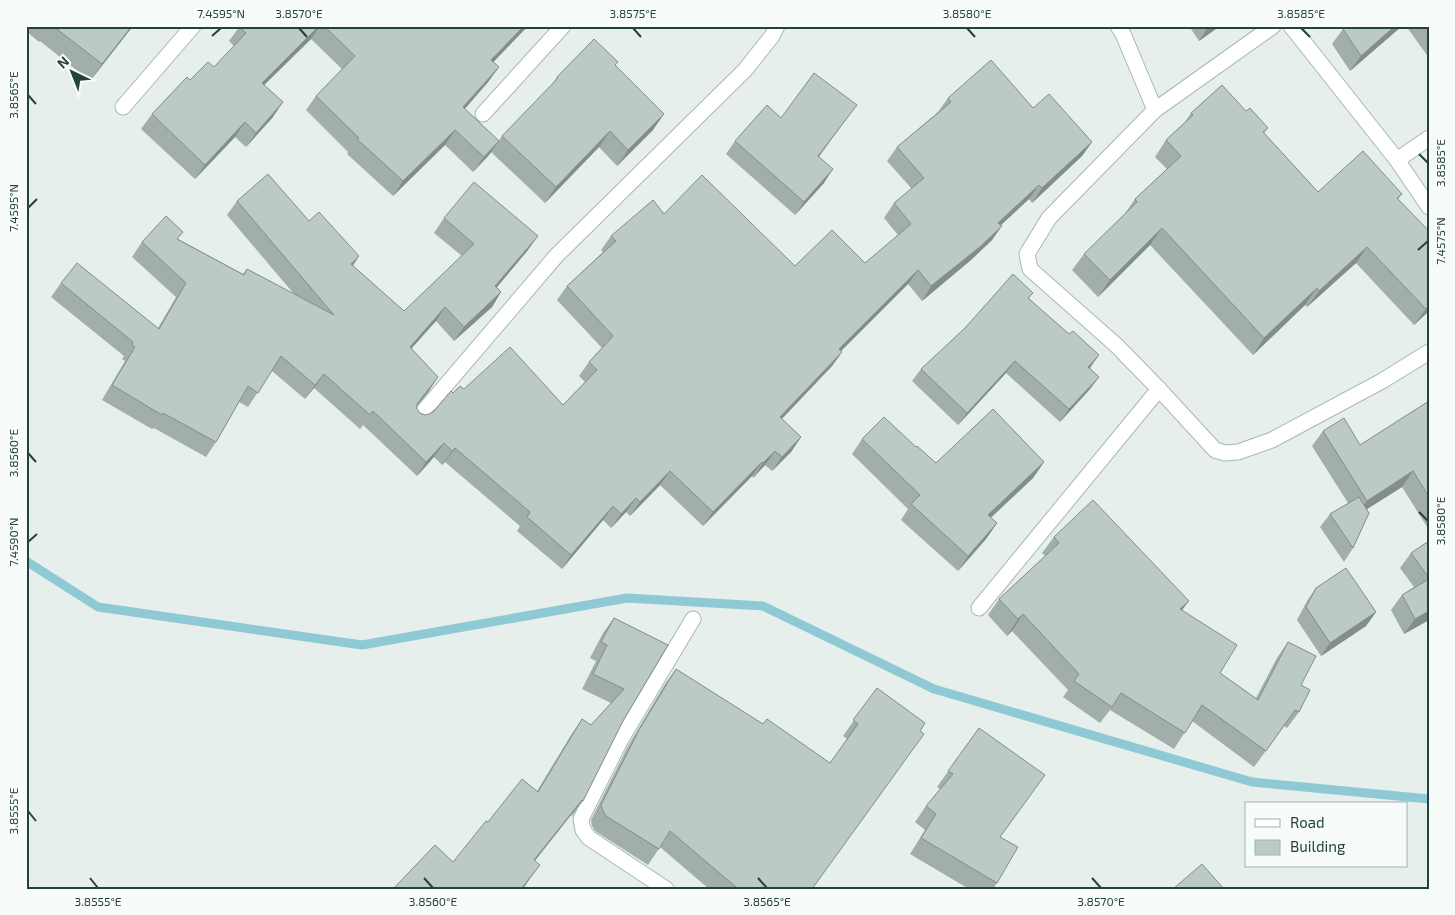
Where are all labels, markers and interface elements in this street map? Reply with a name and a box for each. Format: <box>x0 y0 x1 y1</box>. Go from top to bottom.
text: 7.4595°N <box>197 6 245 20</box>
text: 3.8570°E <box>275 6 323 20</box>
text: 3.8575°E <box>610 6 657 20</box>
text: 3.8580°E <box>943 6 992 20</box>
text: 3.8585°E <box>1277 6 1325 20</box>
north arrow <box>48 48 98 98</box>
text: N <box>53 52 72 72</box>
text: 3.8565°E <box>6 71 20 119</box>
text: 3.8585°E <box>1433 139 1447 187</box>
text: 7.4595°N <box>6 184 20 232</box>
text: 7.4575°N <box>1433 217 1447 265</box>
text: 3.8560°E <box>6 429 20 477</box>
text: 3.8580°E <box>1433 496 1447 545</box>
text: 7.4590°N <box>6 518 20 566</box>
text: 3.8555°E <box>6 787 20 835</box>
legend <box>1245 802 1408 868</box>
text: Road <box>1290 813 1325 831</box>
text: Building <box>1290 837 1346 855</box>
text: 3.8555°E <box>74 894 122 908</box>
text: 3.8560°E <box>409 894 457 908</box>
text: 3.8565°E <box>743 894 791 908</box>
text: 3.8570°E <box>1077 894 1125 908</box>

